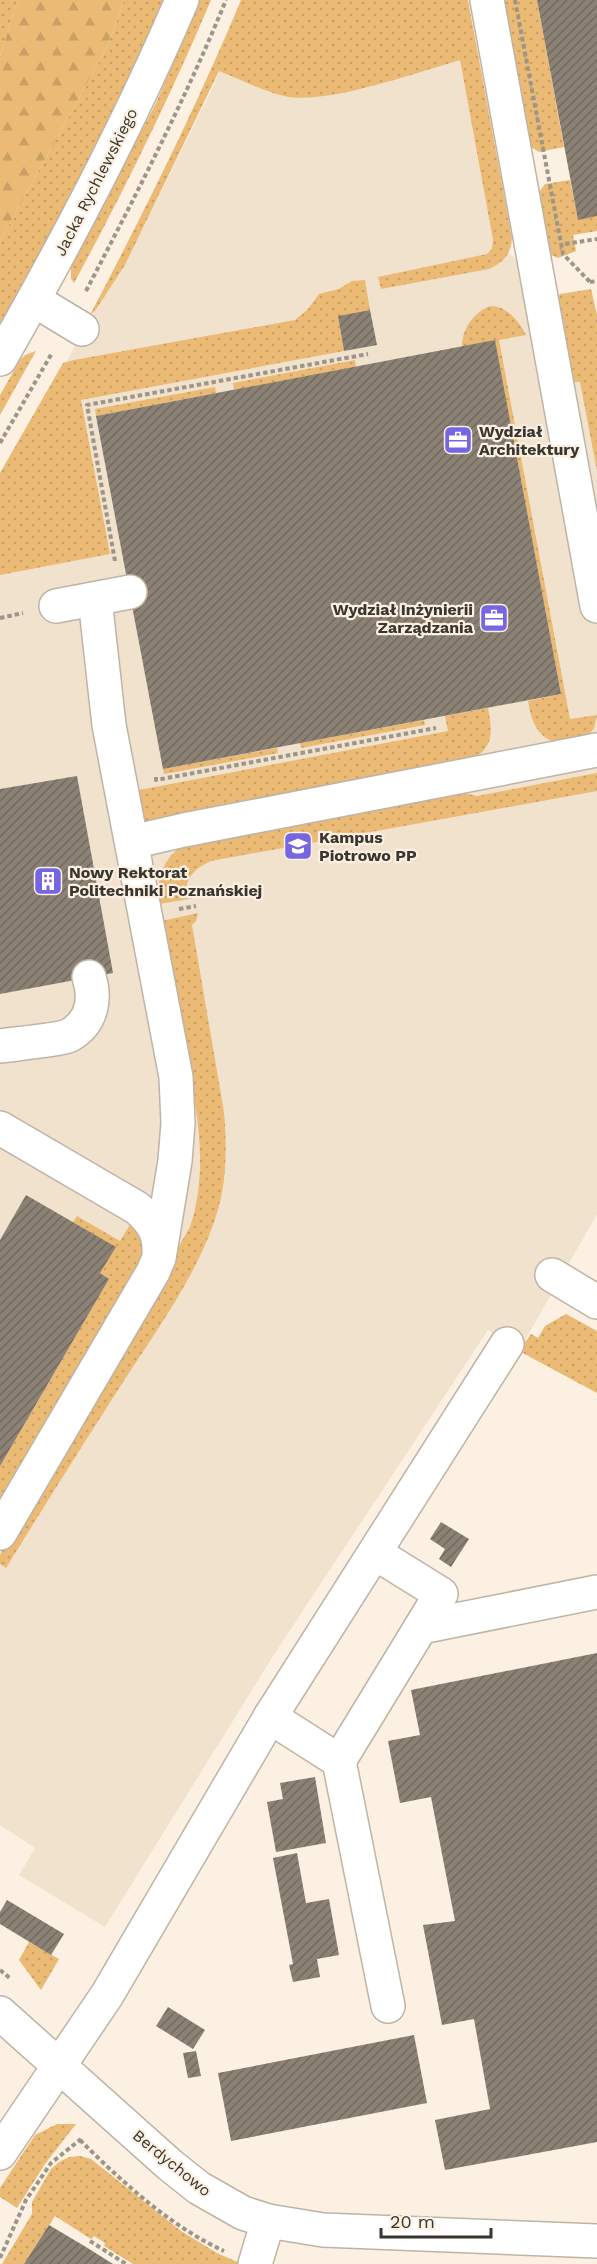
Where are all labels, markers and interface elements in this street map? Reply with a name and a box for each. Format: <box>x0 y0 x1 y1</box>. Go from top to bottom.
street label: Jacka Rychlewskiego <box>50 105 142 259</box>
place label: Wydział Architektury <box>479 422 580 459</box>
office icon: Wydział Architektury <box>442 424 474 456</box>
place label: Wydział Inżynierii Zarządzania <box>333 600 474 637</box>
office icon: Wydział Inżynierii Zarządzania <box>478 602 510 634</box>
place label: Kampus Piotrowo PP <box>319 828 417 865</box>
school or university icon: Kampus Piotrowo PP <box>282 830 314 862</box>
place label: Nowy Rektorat Politechniki Poznańskiej <box>69 863 262 900</box>
building icon: Nowy Rektorat Politechniki Poznańskiej <box>32 865 64 897</box>
street label: Berdychowo <box>129 2126 215 2200</box>
scale bar <box>381 2201 490 2239</box>
text: 20 m <box>390 2211 435 2232</box>

